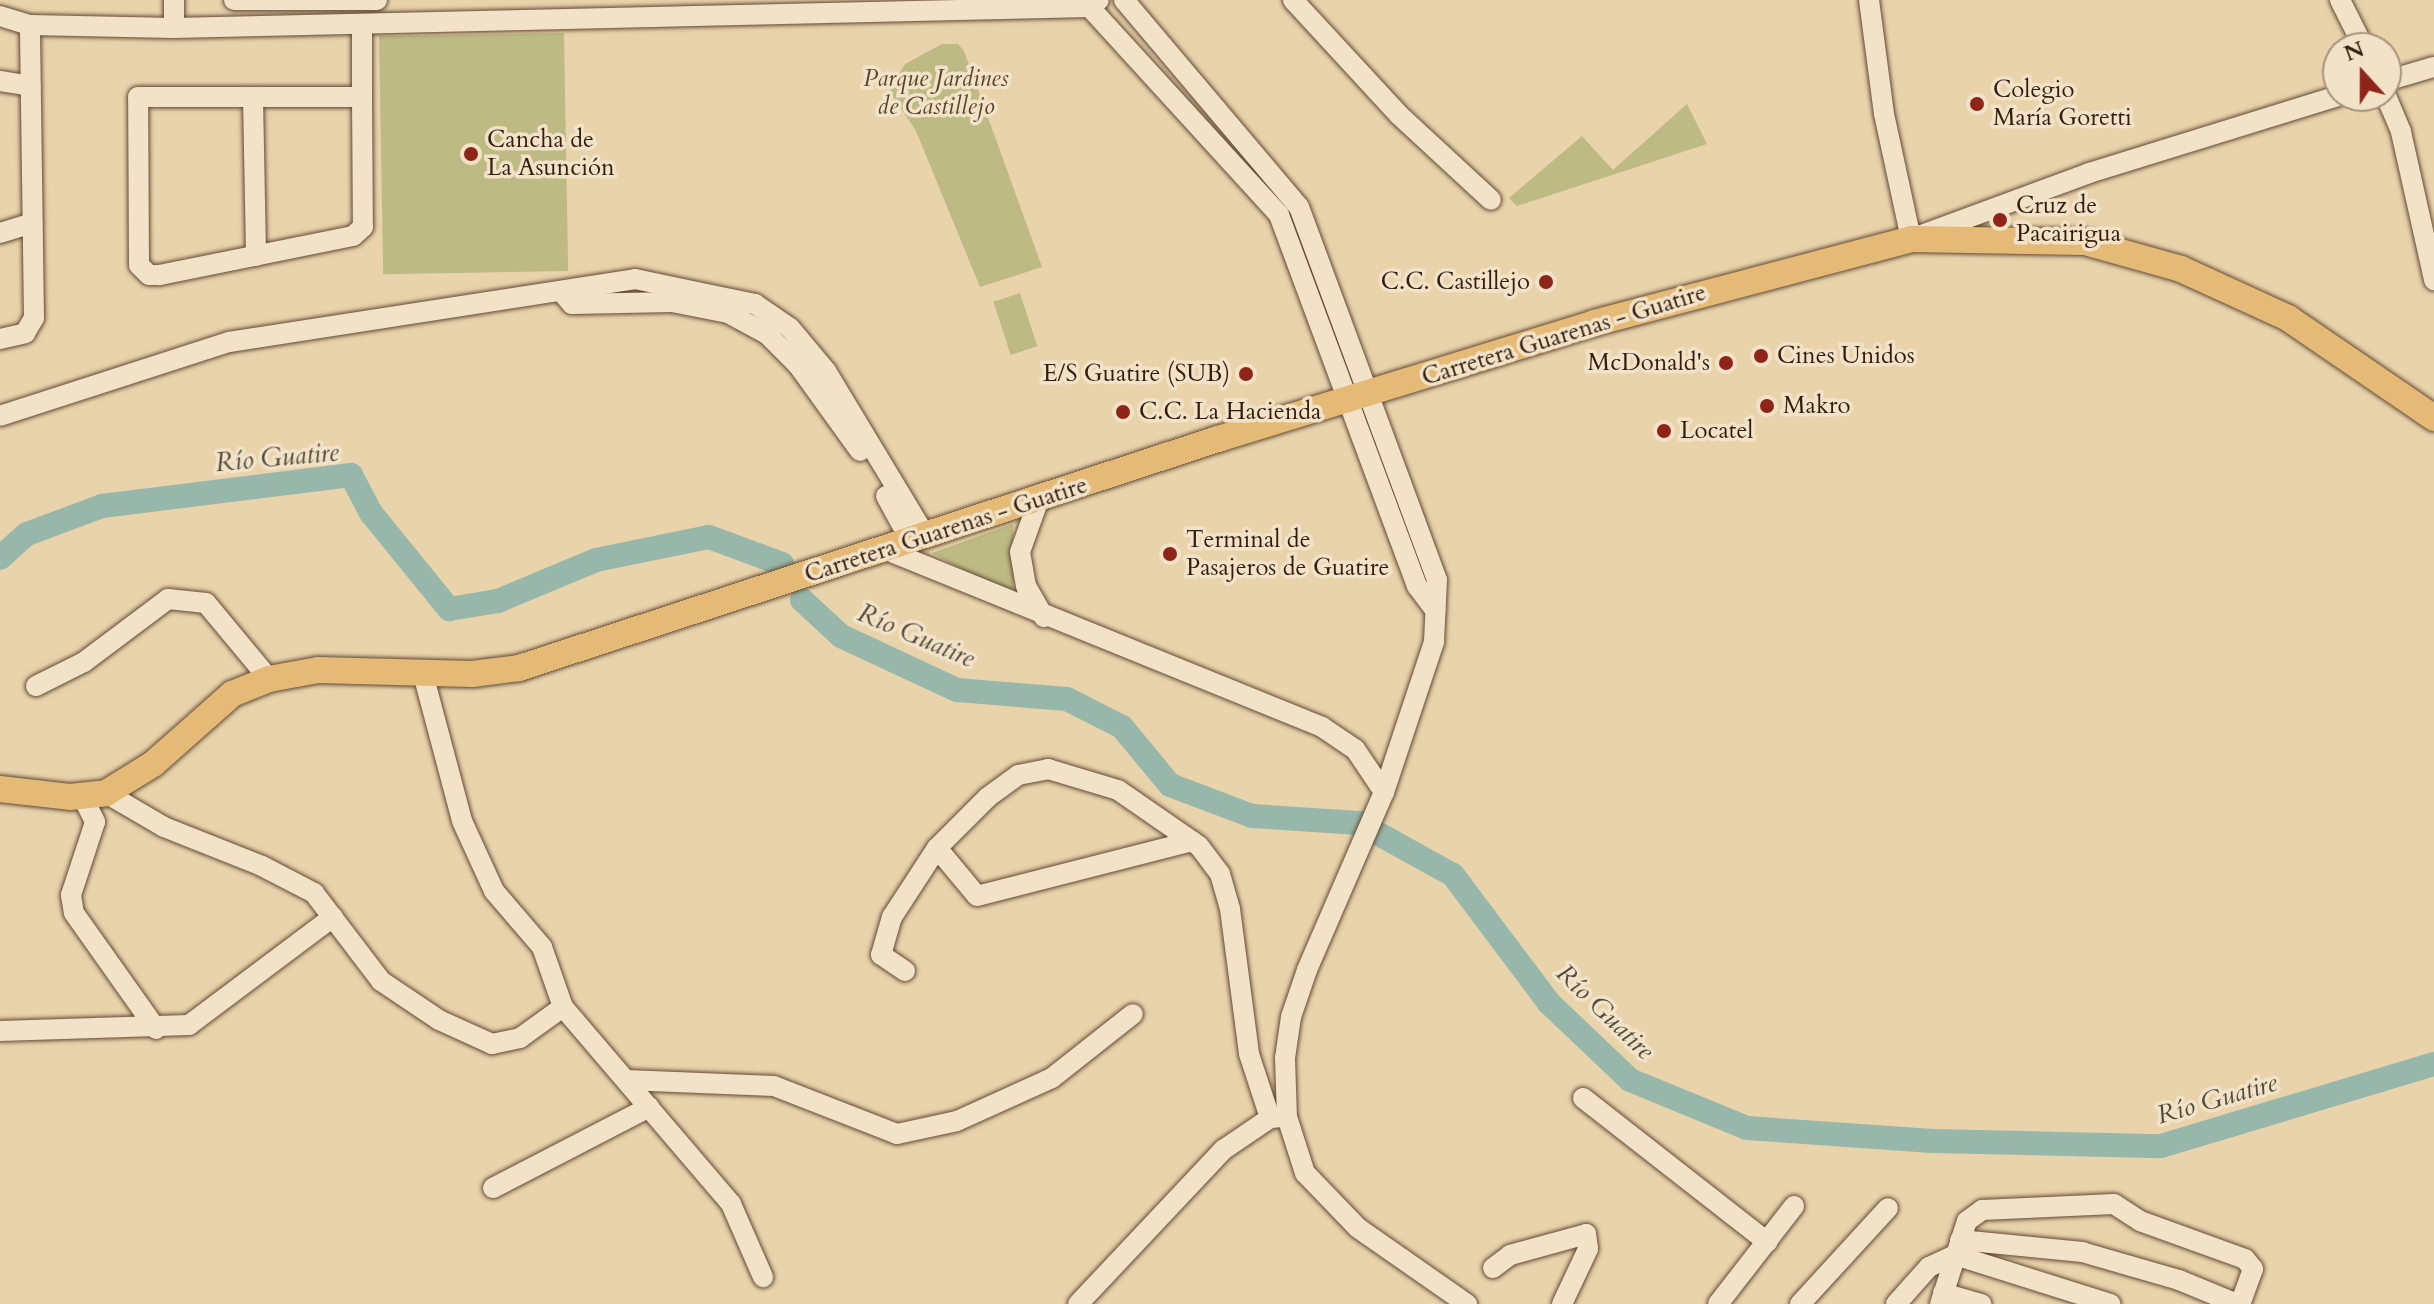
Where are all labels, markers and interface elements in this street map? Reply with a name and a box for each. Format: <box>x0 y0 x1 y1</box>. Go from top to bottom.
north arrow <box>2322 32 2402 112</box>
text: N <box>2340 34 2368 69</box>
park label: Parque Jardines de Castillejo <box>863 65 1009 121</box>
place label: Colegio María Goretti <box>1993 76 2132 132</box>
marker: Colegio María Goretti <box>1968 95 1986 113</box>
place label: Cancha de La Asunción <box>487 126 615 182</box>
marker: Cancha de La Asunción <box>462 145 480 163</box>
place label: Cruz de Pacairigua <box>2016 192 2121 248</box>
marker: Cruz de Pacairigua <box>1991 211 2009 229</box>
place label: C.C. Castillejo <box>1381 268 1530 296</box>
marker: C.C. Castillejo <box>1537 273 1555 291</box>
street label: Carretera Guarenas - Guatire <box>1418 278 1710 392</box>
place label: Cines Unidos <box>1777 342 1915 370</box>
marker: Cines Unidos <box>1752 347 1770 365</box>
place label: McDonald's <box>1588 349 1710 377</box>
marker: McDonald's <box>1717 354 1735 372</box>
place label: E/S Guatire (SUB) <box>1043 360 1230 388</box>
marker: E/S Guatire (SUB) <box>1237 365 1255 383</box>
place label: Makro <box>1783 392 1851 420</box>
marker: Makro <box>1758 397 1776 415</box>
place label: C.C. La Hacienda <box>1139 398 1321 426</box>
marker: C.C. La Hacienda <box>1114 403 1132 421</box>
place label: Locatel <box>1680 417 1753 445</box>
marker: Locatel <box>1655 422 1673 440</box>
water label: Río Guatire <box>214 437 340 479</box>
street label: Carretera Guarenas - Guatire <box>801 471 1091 589</box>
place label: Terminal de Pasajeros de Guatire <box>1186 526 1389 582</box>
marker: Terminal de Pasajeros de Guatire <box>1161 545 1179 563</box>
water label: Río Guatire <box>853 597 979 675</box>
water label: Río Guatire <box>1550 958 1660 1066</box>
water label: Río Guatire <box>2153 1067 2281 1131</box>

